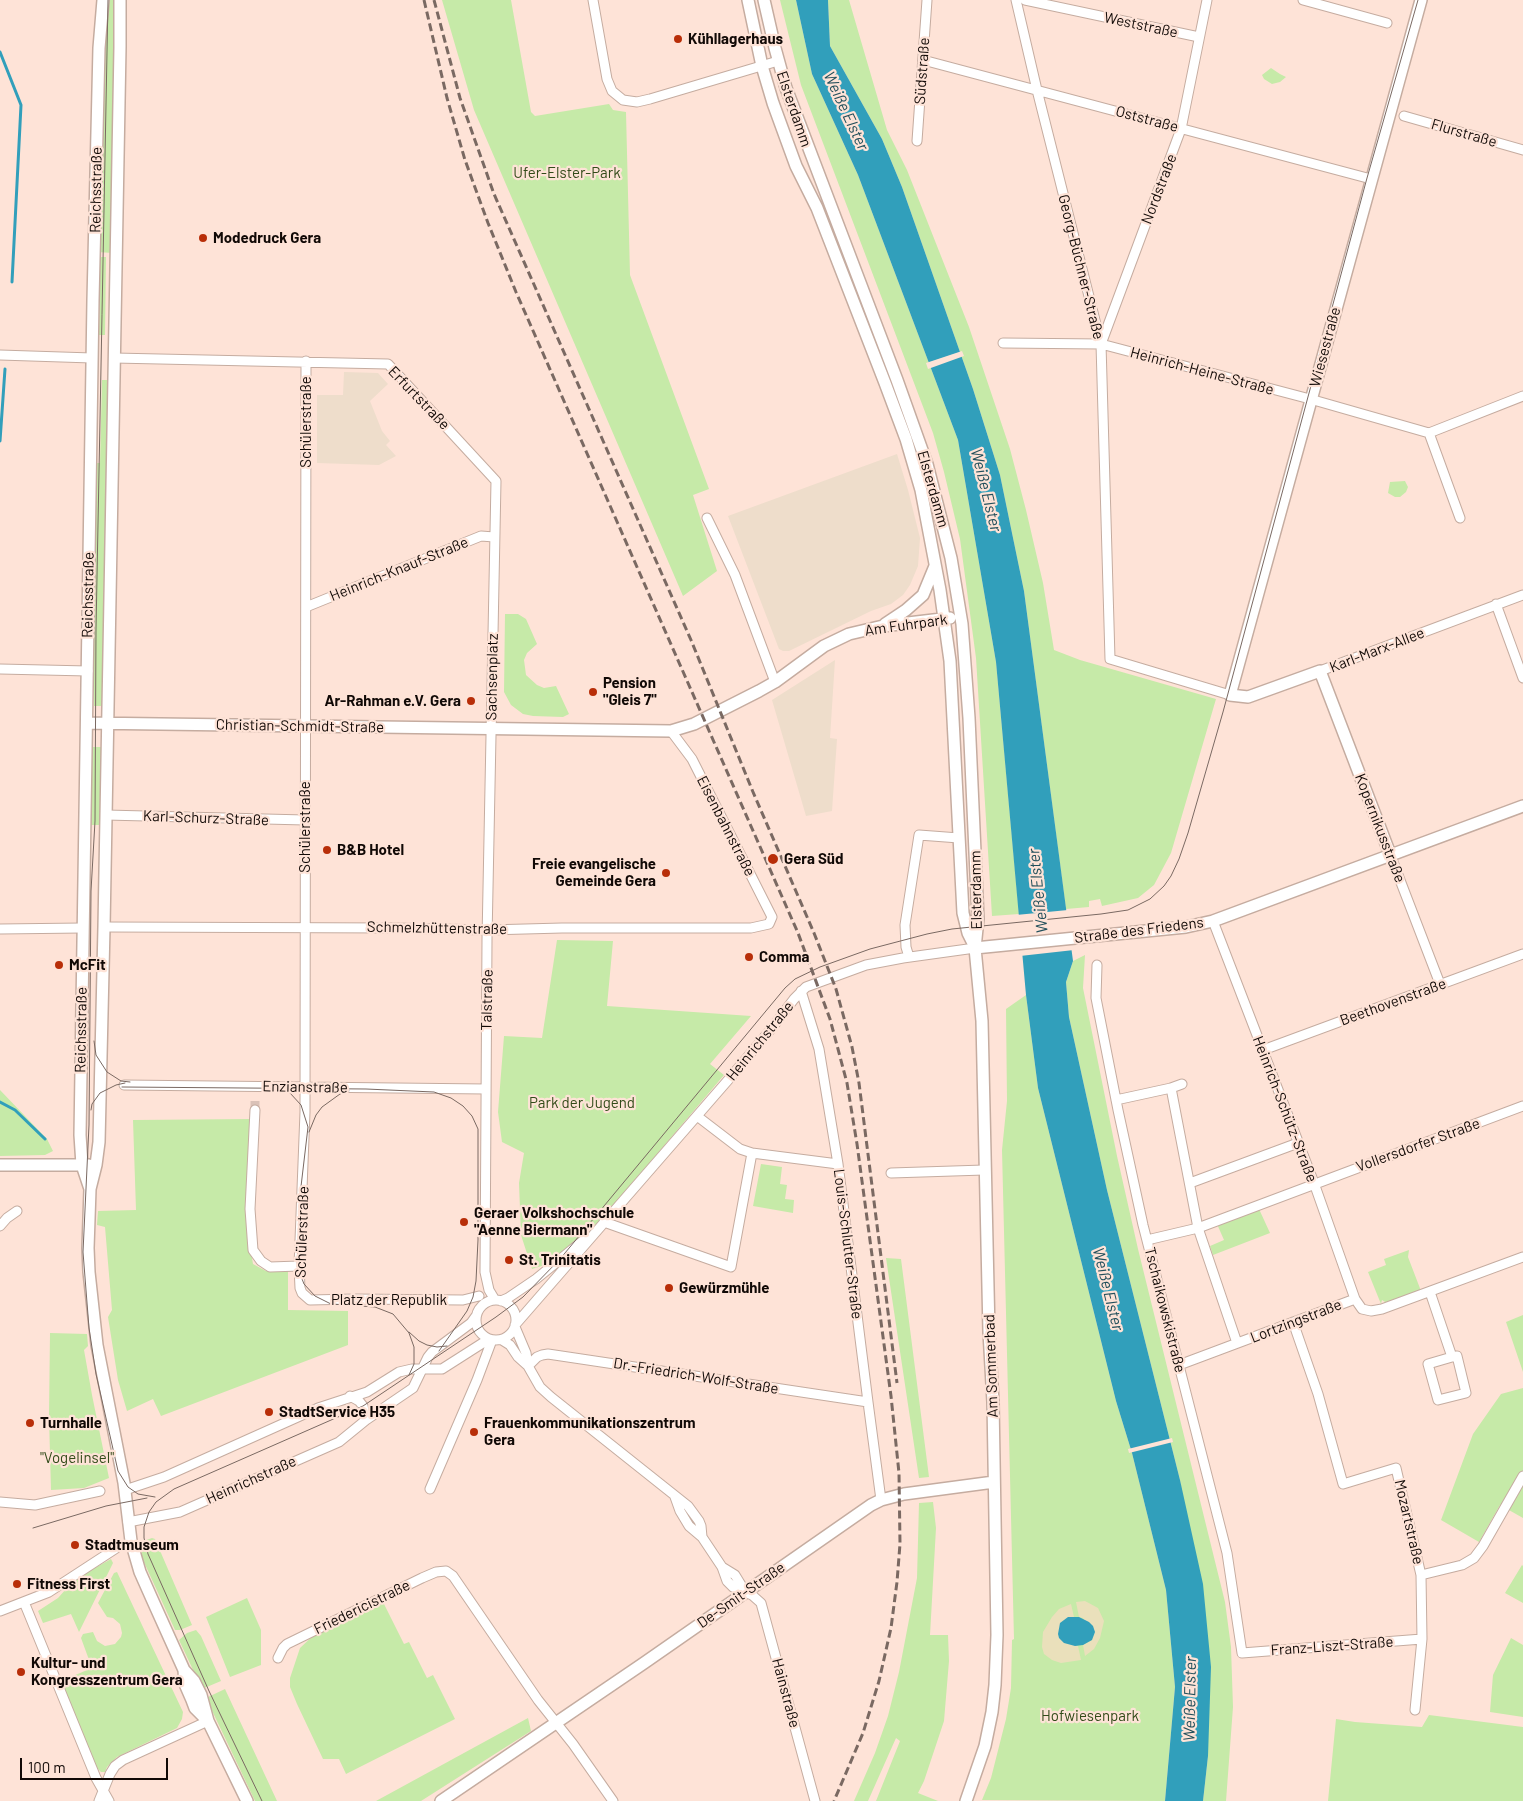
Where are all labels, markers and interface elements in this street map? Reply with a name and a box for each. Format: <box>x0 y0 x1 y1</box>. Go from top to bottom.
street label: Weststraße <box>1102 8 1180 42</box>
place label: Kühllagerhaus <box>688 30 783 48</box>
marker: Kühllagerhaus <box>672 33 684 45</box>
street label: Südstraße <box>911 37 933 105</box>
water label: Weiße Elster <box>819 68 873 154</box>
street label: Elsterdamm <box>773 69 815 149</box>
street label: Oststraße <box>1114 102 1180 136</box>
street label: Flurstraße <box>1429 115 1499 151</box>
street label: Reichsstraße <box>86 147 106 233</box>
street label: Nordstraße <box>1137 151 1181 227</box>
park label: Ufer-Elster-Park <box>513 164 621 182</box>
street label: Georg-Büchner-Straße <box>1054 193 1108 341</box>
place label: Modedruck Gera <box>213 229 321 247</box>
marker: Modedruck Gera <box>197 232 209 244</box>
street label: Wiesestraße <box>1306 305 1344 389</box>
street label: Heinrich-Heine-Straße <box>1128 343 1276 399</box>
street label: Erfurtstraße <box>384 362 454 434</box>
street label: Schülerstraße <box>297 376 315 468</box>
water label: Weiße Elster <box>966 447 1006 533</box>
street label: Elsterdamm <box>913 449 953 529</box>
street label: Heinrich-Knauf-Straße <box>327 533 471 605</box>
street label: Reichsstraße <box>78 552 98 638</box>
street label: Am Fuhrpark <box>863 610 949 640</box>
street label: Karl-Marx-Allee <box>1327 624 1427 676</box>
street label: Sachsenplatz <box>482 633 502 721</box>
place label: Pension "Gleis 7" <box>603 674 657 709</box>
marker: Pension "Gleis 7" <box>587 686 599 698</box>
place label: Ar-Rahman e.V. Gera <box>324 692 461 710</box>
marker: Ar-Rahman e.V. Gera <box>465 695 477 707</box>
street label: Christian-Schmidt-Straße <box>216 716 384 736</box>
street label: Kopernikusstraße <box>1351 771 1409 885</box>
street label: Eisenbahnstraße <box>693 773 759 879</box>
street label: Schülerstraße <box>296 781 314 873</box>
street label: Karl-Schurz-Straße <box>143 807 269 829</box>
place label: B&B Hotel <box>337 841 404 859</box>
marker: B&B Hotel <box>321 844 333 856</box>
water label: Weiße Elster <box>1024 848 1052 934</box>
place label: Gera Süd <box>784 850 844 868</box>
street label: Elsterdamm <box>966 850 986 930</box>
marker: Gera Süd <box>766 852 780 866</box>
place label: Freie evangelische Gemeinde Gera <box>532 855 656 890</box>
marker: Freie evangelische Gemeinde Gera <box>660 867 672 879</box>
street label: Straße des Friedens <box>1073 913 1205 947</box>
street label: Schmelzhüttenstraße <box>367 918 507 938</box>
place label: Comma <box>759 948 809 966</box>
marker: Comma <box>743 951 755 963</box>
place label: McFit <box>69 956 106 974</box>
marker: McFit <box>53 959 65 971</box>
street label: Talstraße <box>477 969 497 1031</box>
street label: Beethovenstraße <box>1337 974 1449 1030</box>
street label: Reichsstraße <box>71 987 91 1073</box>
street label: Heinrichstraße <box>722 998 798 1084</box>
street label: Heinrich-Schütz-Straße <box>1249 1033 1321 1185</box>
street label: Enzianstraße <box>262 1077 348 1097</box>
park label: Park der Jugend <box>529 1094 635 1112</box>
street label: Vollersdorfer Straße <box>1354 1114 1482 1176</box>
street label: Louis-Schlutter-Straße <box>830 1168 866 1320</box>
street label: Schülerstraße <box>291 1186 313 1278</box>
place label: Geraer Volkshochschule "Aenne Biermann" <box>474 1204 634 1239</box>
marker: Geraer Volkshochschule "Aenne Biermann" <box>458 1216 470 1228</box>
street label: Tschaikowskistraße <box>1141 1245 1189 1375</box>
water label: Weiße Elster <box>1088 1246 1128 1332</box>
place label: St. Trinitatis <box>519 1251 601 1269</box>
marker: St. Trinitatis <box>503 1254 515 1266</box>
place label: Gewürzmühle <box>679 1279 769 1297</box>
marker: Gewürzmühle <box>663 1282 675 1294</box>
street label: Platz der Republik <box>331 1291 447 1309</box>
street label: Lortzingstraße <box>1248 1295 1344 1347</box>
street label: Am Sommerbad <box>980 1314 1002 1418</box>
street label: Dr.-Friedrich-Wolf-Straße <box>612 1354 780 1398</box>
place label: StadtService H35 <box>279 1403 395 1421</box>
marker: StadtService H35 <box>263 1406 275 1418</box>
place label: Turnhalle <box>40 1414 102 1432</box>
place label: Frauenkommunikationszentrum Gera <box>484 1414 695 1449</box>
marker: Turnhalle <box>24 1417 36 1429</box>
marker: Frauenkommunikationszentrum Gera <box>468 1426 480 1438</box>
park label: "Vogelinsel" <box>40 1449 114 1467</box>
street label: Heinrichstraße <box>203 1452 299 1508</box>
street label: Mozartstraße <box>1391 1478 1427 1566</box>
place label: Stadtmuseum <box>85 1536 179 1554</box>
marker: Stadtmuseum <box>69 1539 81 1551</box>
street label: De-Smit-Straße <box>694 1558 788 1632</box>
place label: Fitness First <box>27 1575 110 1593</box>
street label: Friedericistraße <box>311 1576 413 1638</box>
marker: Fitness First <box>11 1578 23 1590</box>
street label: Franz-Liszt-Straße <box>1270 1633 1394 1659</box>
place label: Kultur- und Kongresszentrum Gera <box>31 1654 183 1689</box>
street label: Hainstraße <box>768 1656 804 1730</box>
water label: Weiße Elster <box>1180 1656 1200 1742</box>
marker: Kultur- und Kongresszentrum Gera <box>15 1666 27 1678</box>
park label: Hofwiesenpark <box>1041 1707 1139 1725</box>
scale bar <box>22 1748 170 1780</box>
text: 100 m <box>28 1758 66 1776</box>

